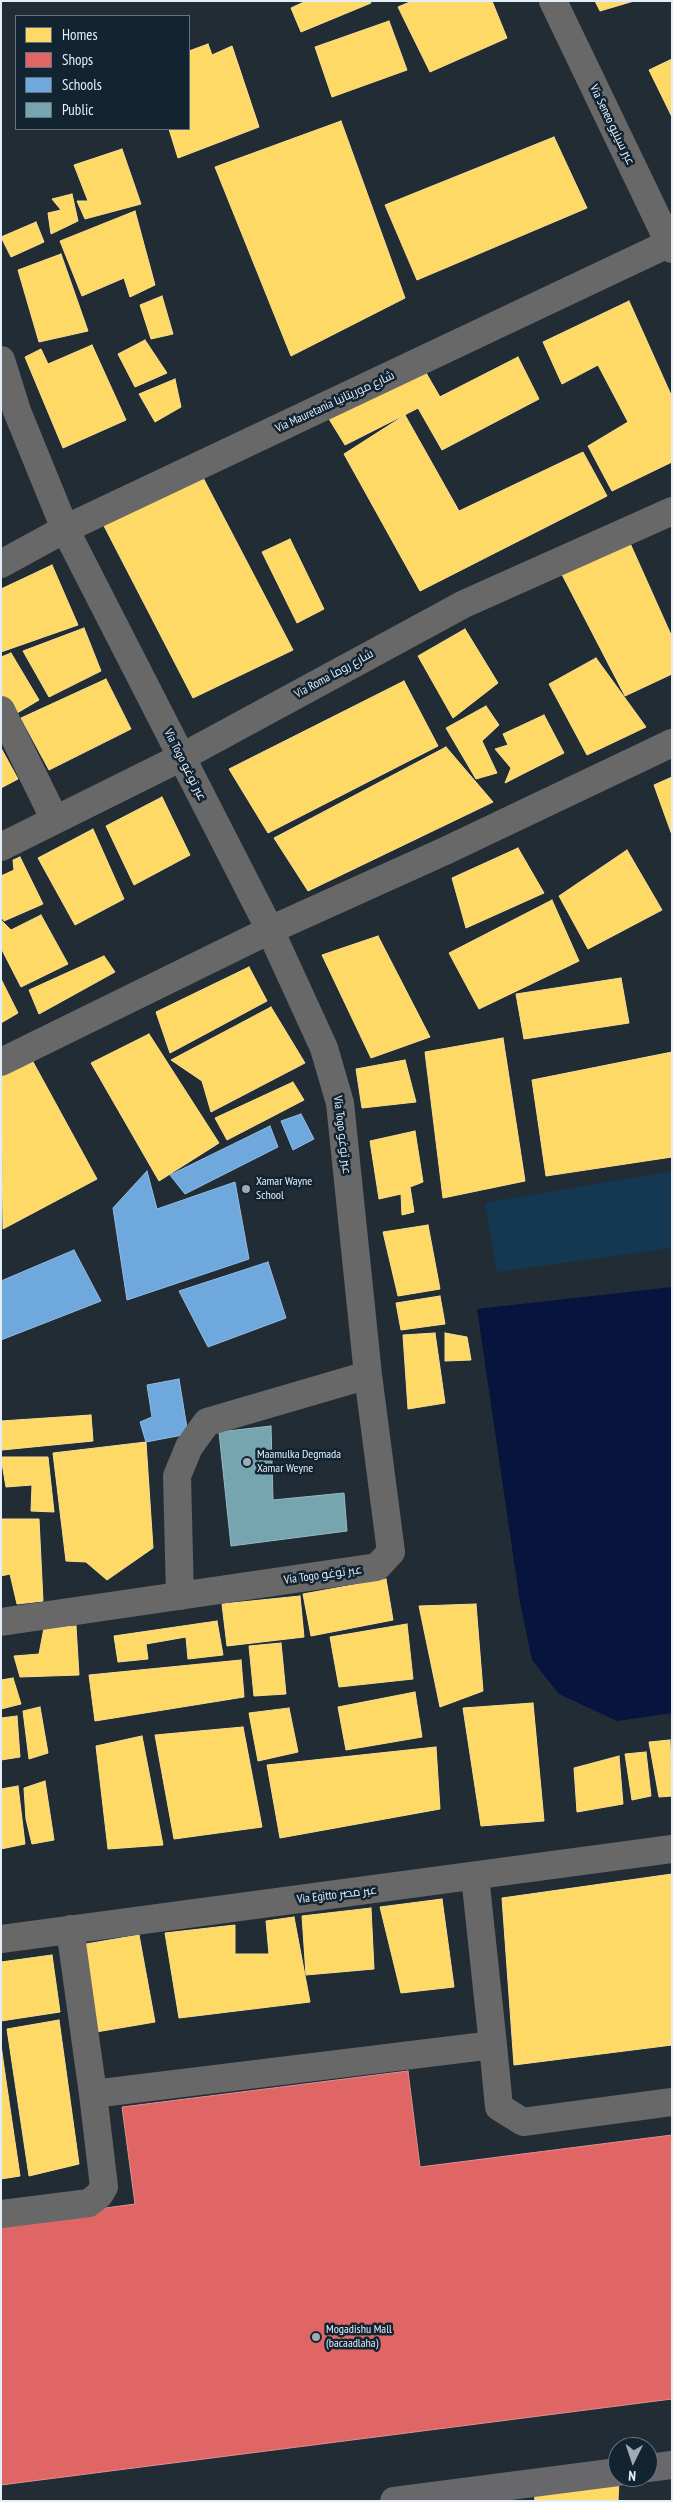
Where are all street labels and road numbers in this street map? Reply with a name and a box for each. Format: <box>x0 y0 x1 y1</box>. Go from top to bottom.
street label: Via Seneo عبر سينيو <box>586 82 638 168</box>
street label: Via Mauretania شارع موريتانيا <box>273 368 397 436</box>
street label: Via Roma شارع روما <box>292 646 376 702</box>
street label: Via Togo عبر توغو <box>161 727 209 803</box>
street label: Via Togo عبر توغو <box>330 1095 354 1175</box>
street label: Via Togo عبر توغو <box>283 1562 363 1588</box>
street label: Via Egitto عبر مصر <box>296 1883 378 1907</box>

